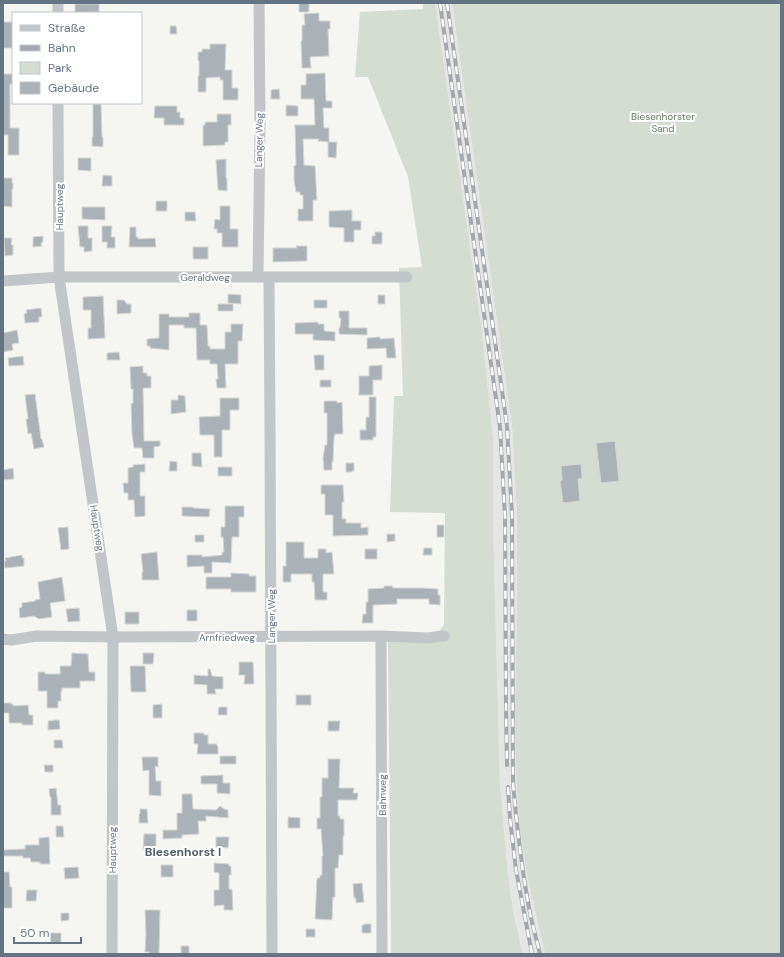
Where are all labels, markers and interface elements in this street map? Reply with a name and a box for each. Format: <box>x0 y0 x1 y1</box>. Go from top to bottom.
legend <box>12 12 142 104</box>
text: Straße <box>48 20 85 36</box>
text: Bahn <box>48 40 76 56</box>
text: Park <box>48 60 72 76</box>
text: Gebäude <box>48 80 99 96</box>
park label: Biesenhorster Sand <box>631 110 695 135</box>
street label: Langer Weg <box>252 112 266 167</box>
street label: Hauptweg <box>53 183 66 230</box>
street label: Geraldweg <box>180 271 230 284</box>
street label: Hauptweg <box>87 504 107 552</box>
street label: Langer Weg <box>265 588 278 643</box>
street label: Arnfriedweg <box>199 631 256 644</box>
street label: Bahnweg <box>376 774 389 816</box>
street label: Hauptweg <box>106 826 119 873</box>
district label: Biesenhorst I <box>145 844 221 860</box>
scale bar <box>14 919 81 945</box>
text: 50 m <box>20 925 49 941</box>

